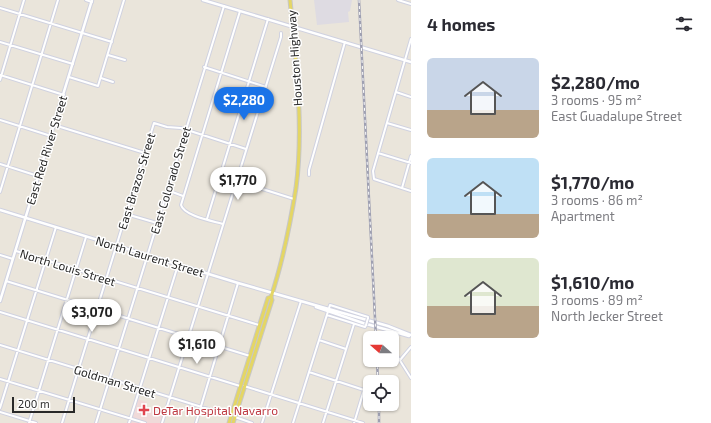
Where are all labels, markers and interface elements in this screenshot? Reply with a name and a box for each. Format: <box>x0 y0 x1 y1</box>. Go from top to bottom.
street label: Houston Highway <box>284 9 304 107</box>
icon: filters <box>673 13 695 35</box>
text: 4 homes <box>427 14 495 34</box>
text: $2,280/mo <box>551 72 640 92</box>
icon: home <box>459 74 507 122</box>
pin: $2,280 <box>211 87 277 121</box>
text: $2,280 <box>223 92 265 108</box>
text: 3 rooms · 95 m² <box>551 92 642 108</box>
street label: East Red River Street <box>23 93 69 206</box>
text: East Guadalupe Street <box>551 108 682 124</box>
street label: East Colorado Street <box>147 124 193 236</box>
street label: East Brazos Street <box>115 130 158 231</box>
pin: $1,770 <box>205 167 271 201</box>
text: $1,770 <box>219 172 257 188</box>
text: $1,770/mo <box>551 172 634 192</box>
icon: home <box>459 174 507 222</box>
text: 3 rooms · 86 m² <box>551 192 643 208</box>
text: Apartment <box>551 208 615 224</box>
street label: North Laurent Street <box>94 233 206 279</box>
street label: North Louis Street <box>19 246 118 288</box>
text: $1,610/mo <box>551 272 634 292</box>
icon: home <box>459 274 507 322</box>
text: 3 rooms · 89 m² <box>551 292 643 308</box>
pin: $3,070 <box>59 299 125 333</box>
text: $3,070 <box>71 304 113 320</box>
text: North Jecker Street <box>551 308 663 324</box>
pin: $1,610 <box>164 331 230 365</box>
north arrow <box>363 331 399 367</box>
map controls <box>363 331 399 411</box>
text: $1,610 <box>178 336 216 352</box>
street label: Goldman Street <box>72 362 158 400</box>
button: locate <box>363 375 399 411</box>
scale bar <box>12 395 75 414</box>
text: 200 m <box>18 397 50 410</box>
place label: DeTar Hospital Navarro <box>153 403 278 417</box>
marker: DeTar Hospital Navarro <box>138 404 150 416</box>

